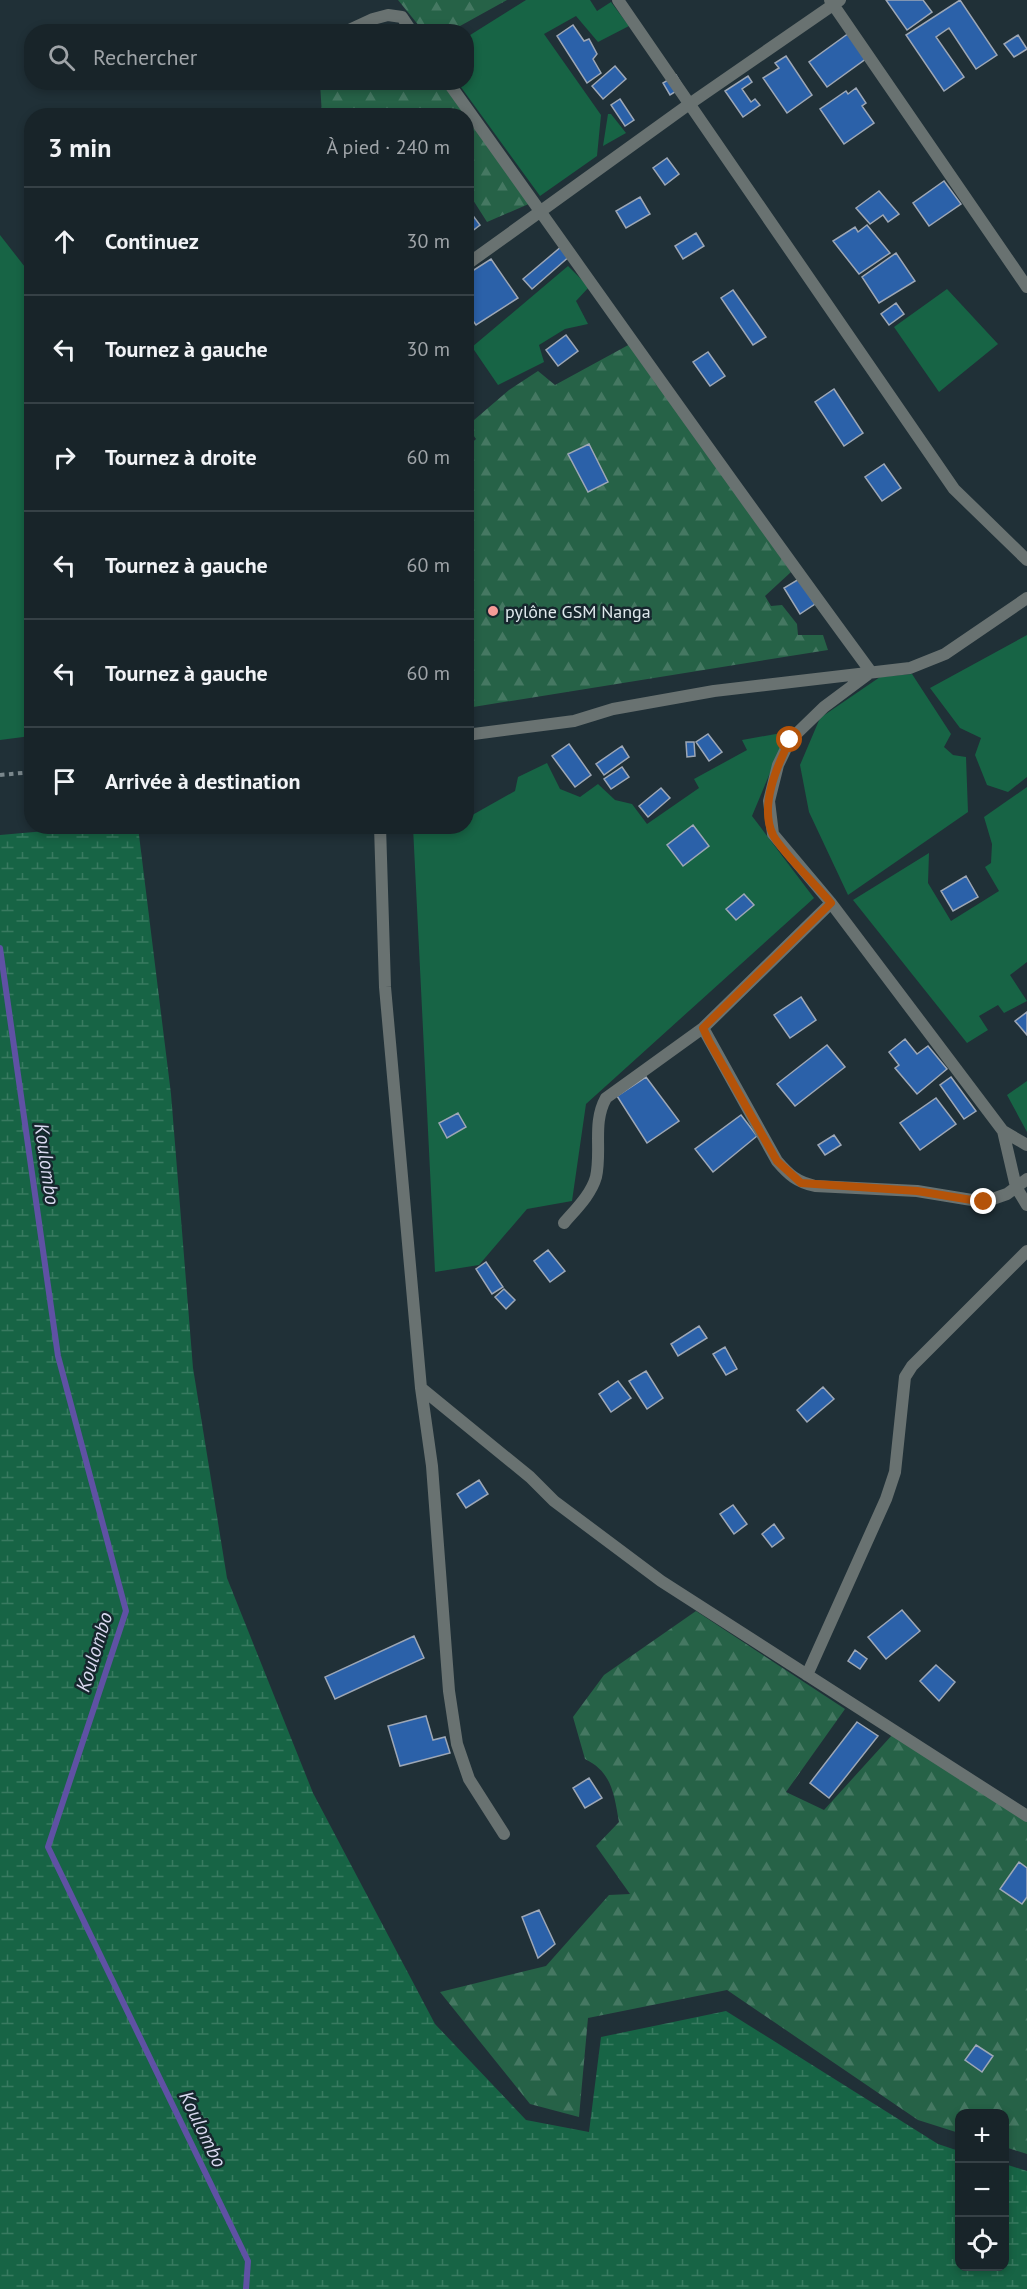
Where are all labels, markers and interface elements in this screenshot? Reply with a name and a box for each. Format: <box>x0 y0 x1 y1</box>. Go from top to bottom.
search box <box>24 24 474 90</box>
icon: search <box>45 41 78 74</box>
text: Rechercher <box>93 43 197 71</box>
text: 3 min <box>48 131 111 164</box>
text: À pied · 240 m <box>326 134 450 160</box>
icon: ahead <box>48 225 81 258</box>
text: Continuez <box>105 227 199 255</box>
text: 30 m <box>407 228 450 254</box>
icon: left <box>48 333 81 366</box>
text: Tournez à gauche <box>105 335 268 363</box>
text: 30 m <box>407 336 450 362</box>
icon: right <box>48 441 81 474</box>
text: Tournez à droite <box>105 443 257 471</box>
text: 60 m <box>407 444 450 470</box>
icon: left <box>48 549 81 582</box>
text: Tournez à gauche <box>105 551 268 579</box>
text: 60 m <box>407 552 450 578</box>
place label: pylône GSM Nanga <box>505 600 651 623</box>
marker: pylône GSM Nanga <box>486 604 500 618</box>
icon: left <box>48 657 81 690</box>
text: Tournez à gauche <box>105 659 268 687</box>
text: 60 m <box>407 660 450 686</box>
route start <box>776 726 802 752</box>
icon: arrive <box>48 765 81 798</box>
text: Arrivée à destination <box>105 767 301 795</box>
water label: Koulombo <box>28 1121 66 1207</box>
route end <box>970 1188 996 1214</box>
water label: Koulombo <box>70 1609 118 1695</box>
water label: Koulombo <box>173 2086 233 2172</box>
map controls <box>955 2109 1009 2271</box>
button: + <box>955 2109 1009 2163</box>
button: − <box>955 2163 1009 2217</box>
button: locate <box>955 2217 1009 2271</box>

